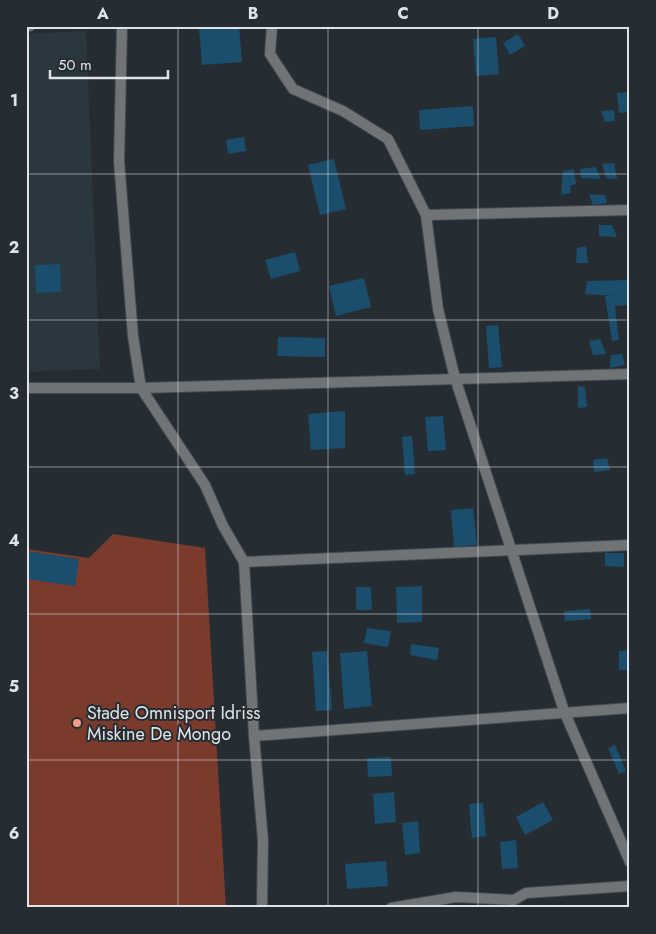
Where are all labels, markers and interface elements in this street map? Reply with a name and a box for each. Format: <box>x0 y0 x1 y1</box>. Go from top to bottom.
text: A <box>96 2 109 25</box>
text: B <box>248 2 258 25</box>
text: C <box>397 2 409 25</box>
text: D <box>547 2 559 25</box>
scale bar <box>50 48 168 80</box>
text: 50 m <box>58 54 92 76</box>
text: 1 <box>10 89 18 112</box>
text: 2 <box>9 236 19 259</box>
text: 3 <box>9 382 19 405</box>
text: 4 <box>8 529 20 552</box>
text: 5 <box>9 675 19 698</box>
place label: Stade Omnisport Idriss Miskine De Mongo <box>87 700 260 747</box>
marker: Stade Omnisport Idriss Miskine De Mongo <box>71 717 83 729</box>
text: 6 <box>9 822 19 845</box>

